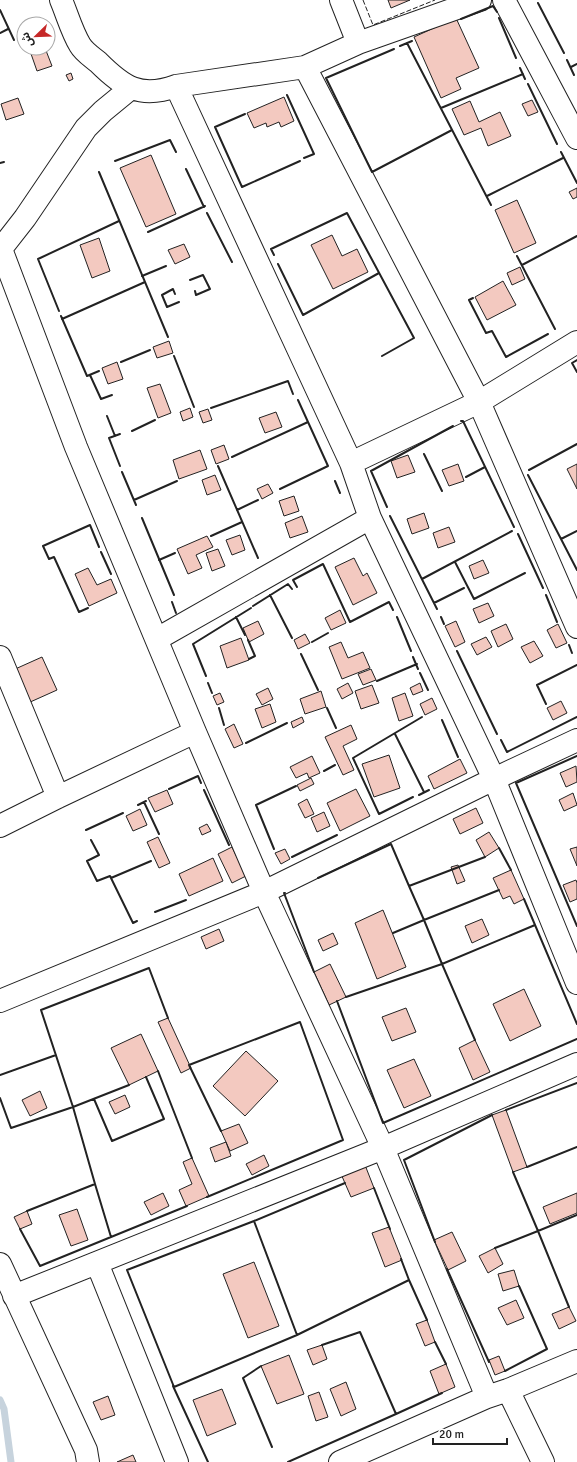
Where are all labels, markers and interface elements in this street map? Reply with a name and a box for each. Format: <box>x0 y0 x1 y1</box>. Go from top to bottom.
north arrow <box>16 16 56 56</box>
text: ش <box>18 30 36 49</box>
scale bar <box>433 1420 507 1446</box>
text: 20 m <box>439 1427 464 1442</box>

